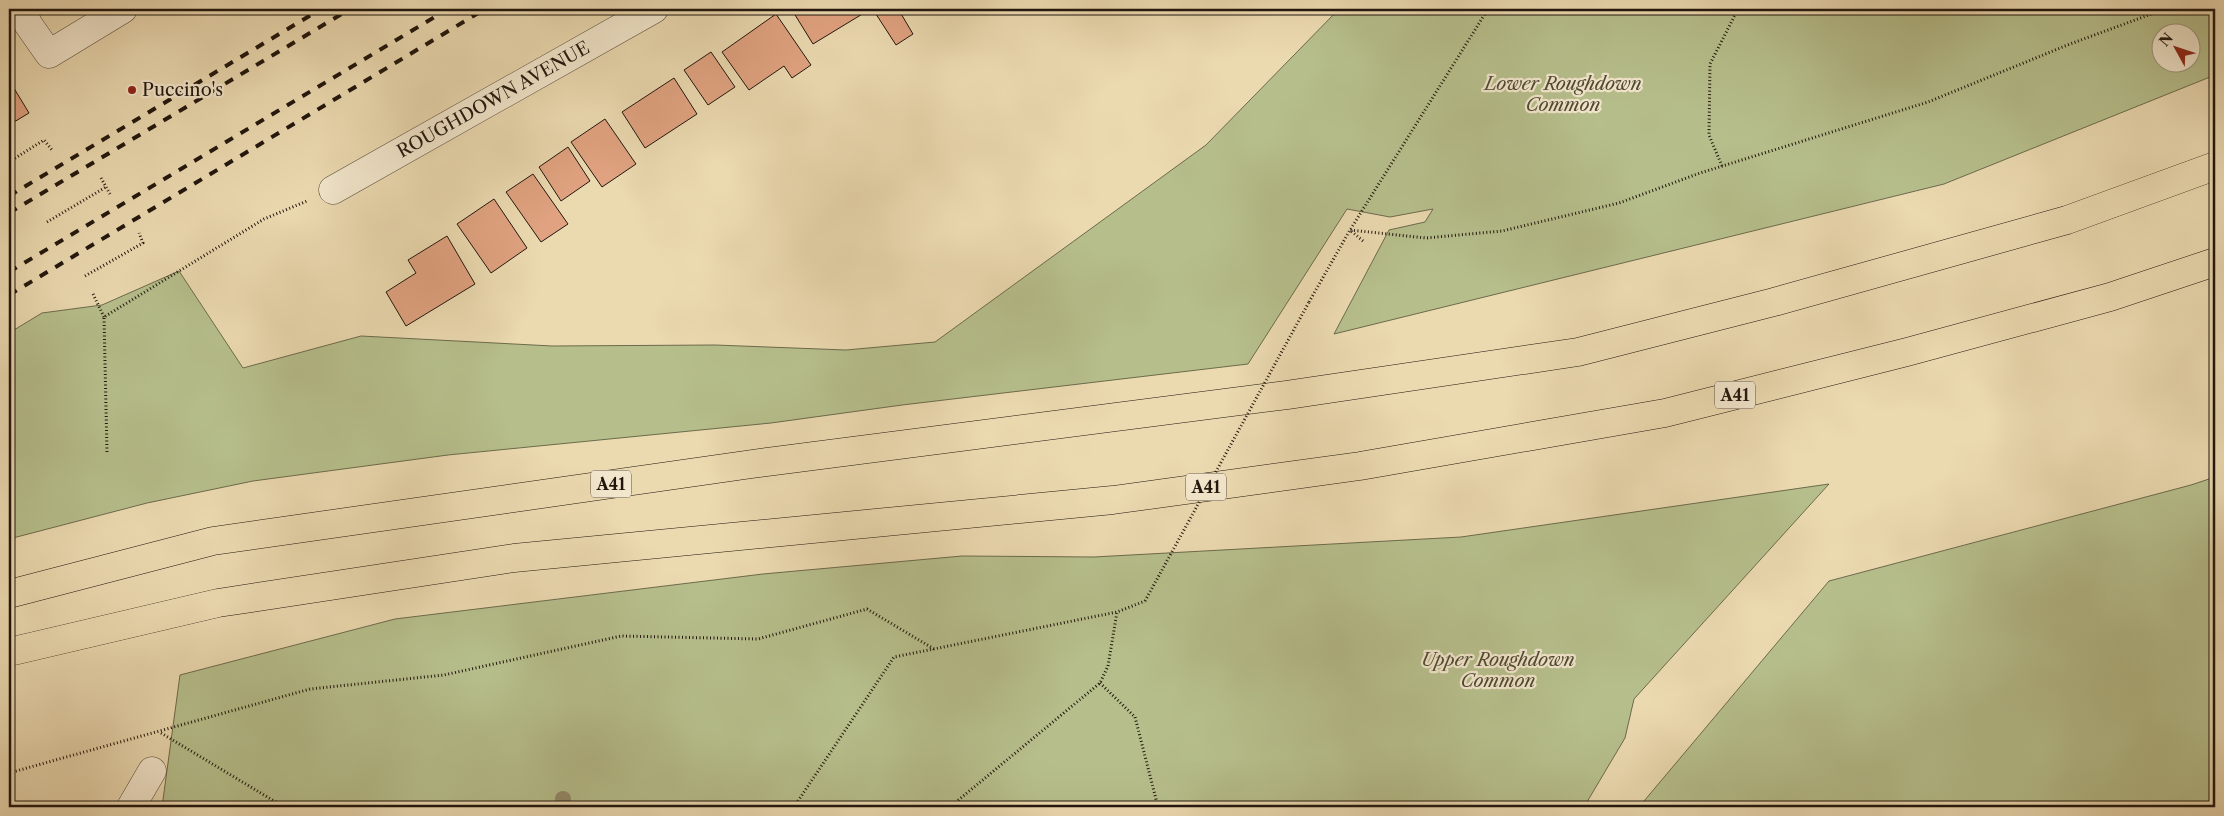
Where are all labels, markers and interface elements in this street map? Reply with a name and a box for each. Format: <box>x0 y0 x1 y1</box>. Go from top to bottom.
north arrow <box>2152 22 2202 72</box>
text: N <box>2155 29 2177 50</box>
street label: ROUGHDOWN AVENUE <box>393 37 593 163</box>
park label: Lower Roughdown Common <box>1482 73 1642 116</box>
place label: Puccino's <box>142 79 223 101</box>
marker: Puccino's <box>126 84 138 96</box>
road number: A41 <box>1715 382 1755 408</box>
road number: A41 <box>591 470 631 498</box>
road number: A41 <box>1186 474 1226 501</box>
park label: Upper Roughdown Common <box>1421 649 1575 692</box>

